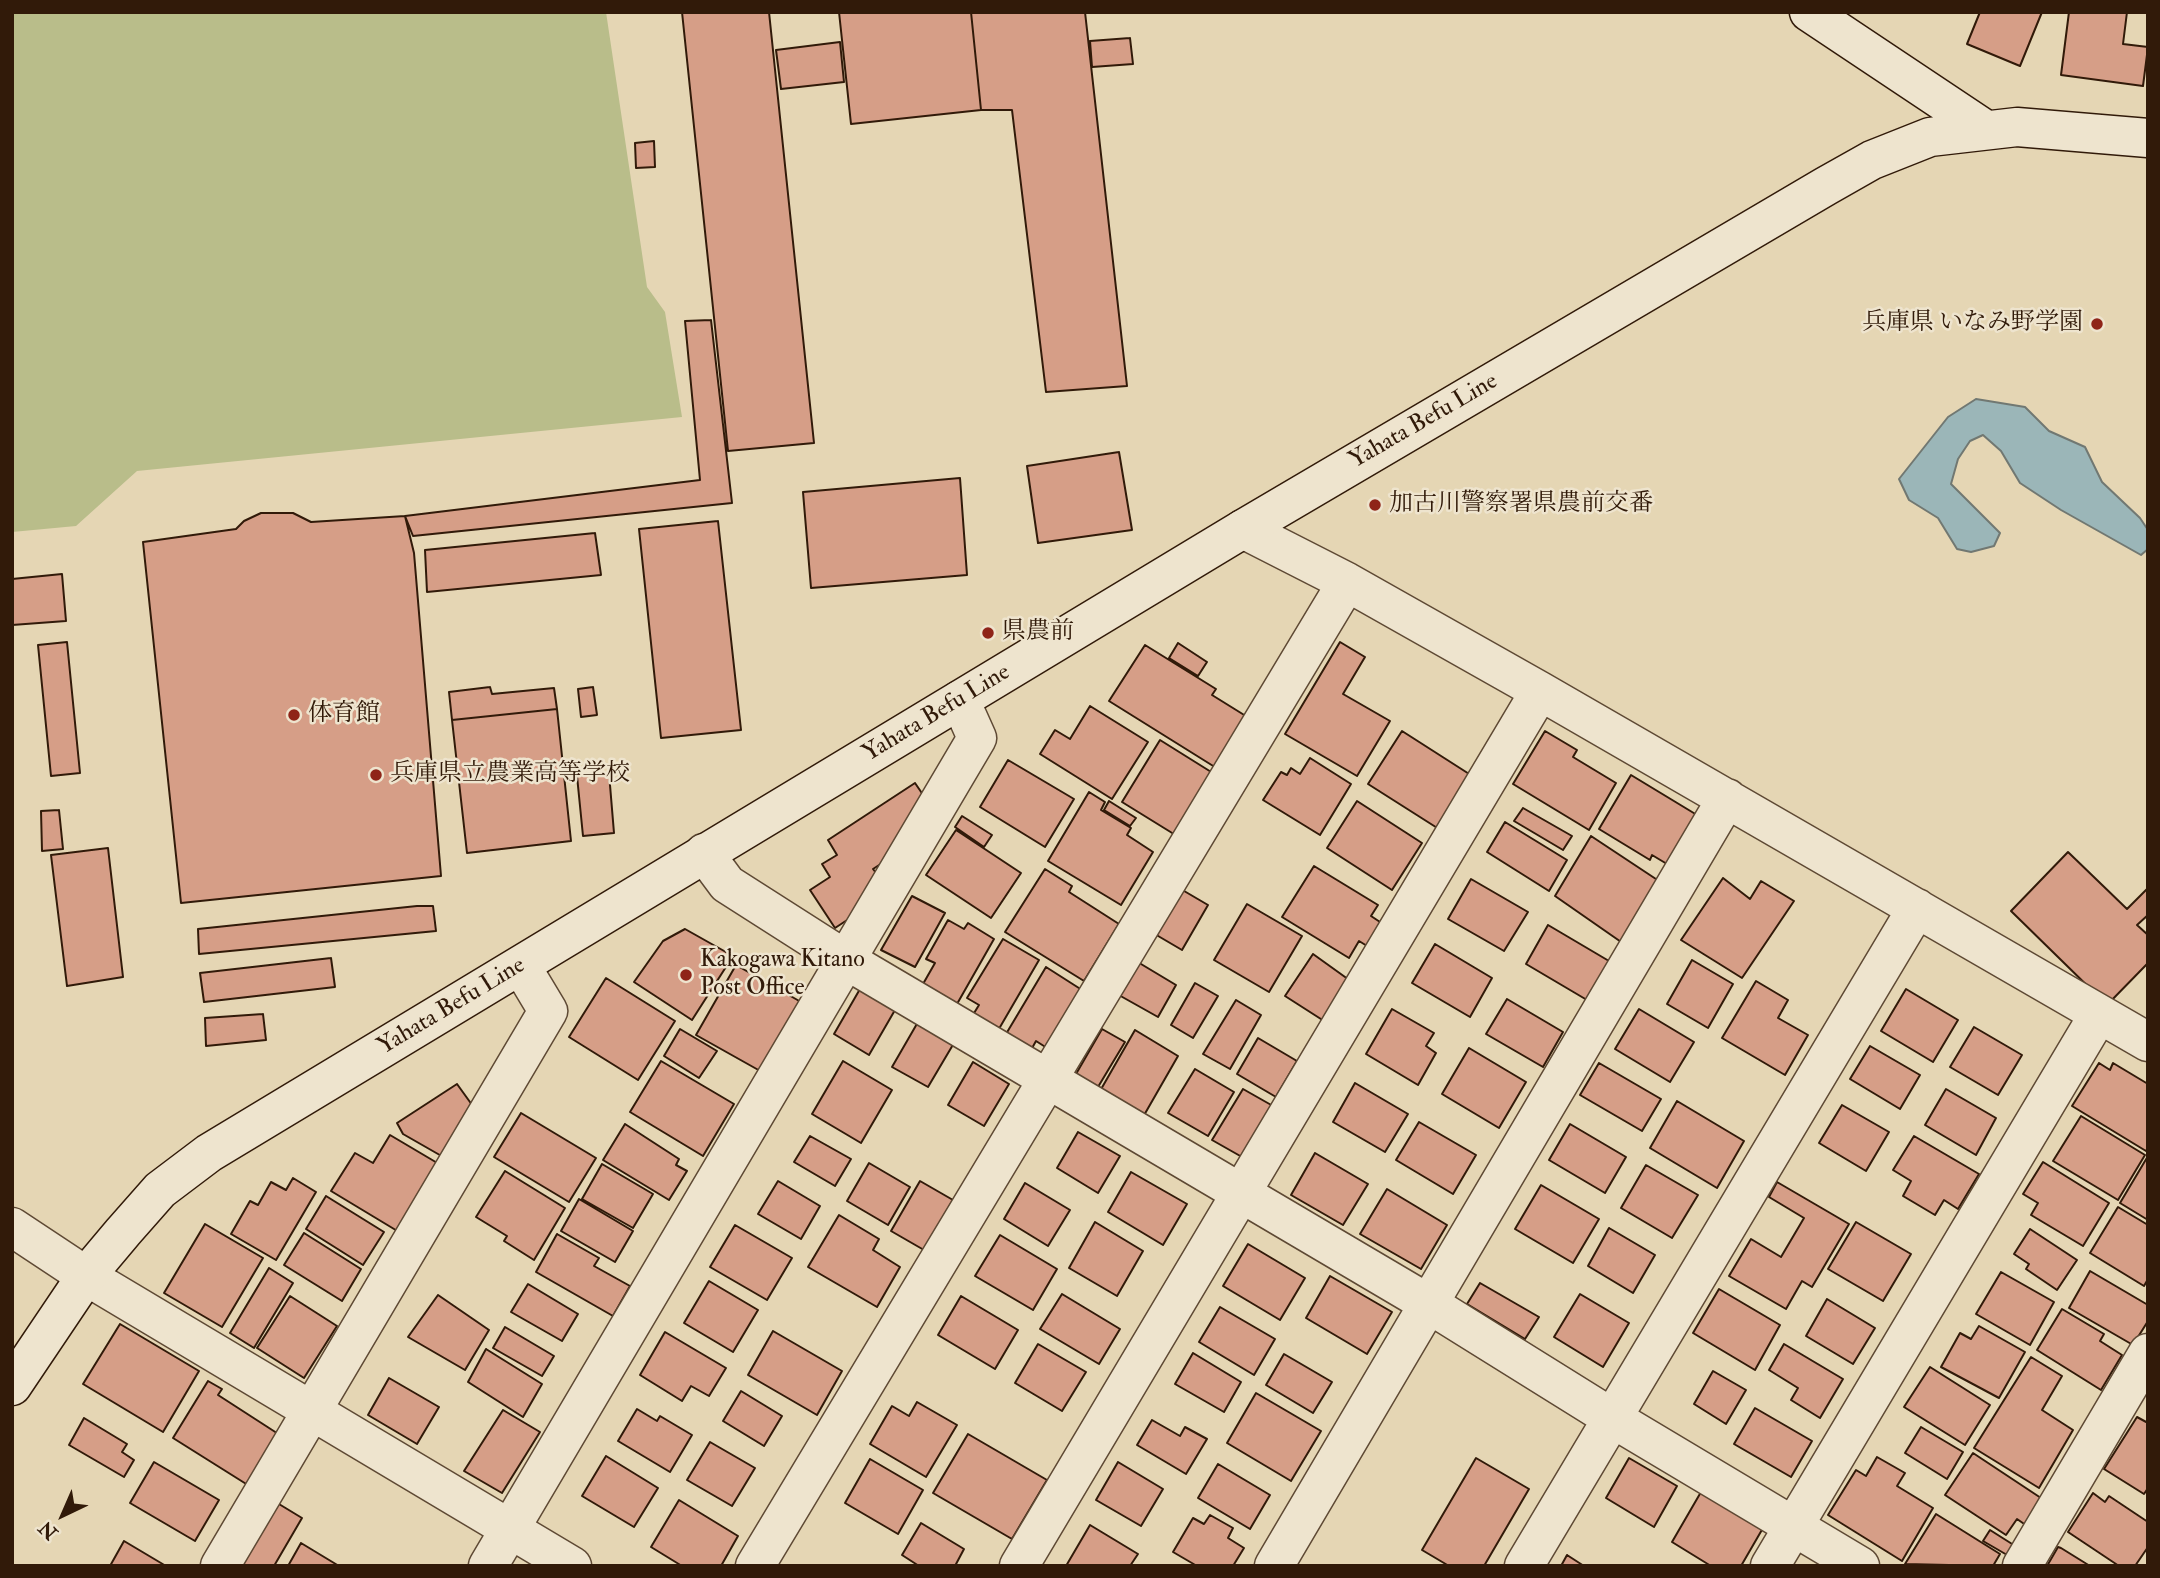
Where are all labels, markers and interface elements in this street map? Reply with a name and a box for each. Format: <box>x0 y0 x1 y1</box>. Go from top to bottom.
place label: 兵庫県 いなみ野学園 <box>1862 310 2083 338</box>
marker: 兵庫県 いなみ野学園 <box>2089 316 2105 332</box>
street label: Yahata Befu Line <box>1345 368 1503 476</box>
place label: 加古川警察署県農前交番 <box>1389 491 1653 519</box>
marker: 加古川警察署県農前交番 <box>1367 497 1383 513</box>
place label: 県農前 <box>1002 619 1074 647</box>
marker: 県農前 <box>980 625 996 641</box>
street label: Yahata Befu Line <box>858 659 1016 769</box>
place label: 体育館 <box>308 701 380 729</box>
marker: 体育館 <box>286 707 302 723</box>
place label: 兵庫県立農業高等学校 <box>390 761 630 789</box>
marker: 兵庫県立農業高等学校 <box>368 767 384 783</box>
place label: Kakogawa Kitano Post Office <box>700 947 865 1003</box>
street label: Yahata Befu Line <box>373 952 531 1062</box>
marker: Kakogawa Kitano Post Office <box>678 967 694 983</box>
north arrow <box>28 1480 98 1550</box>
text: N <box>34 1516 63 1545</box>

